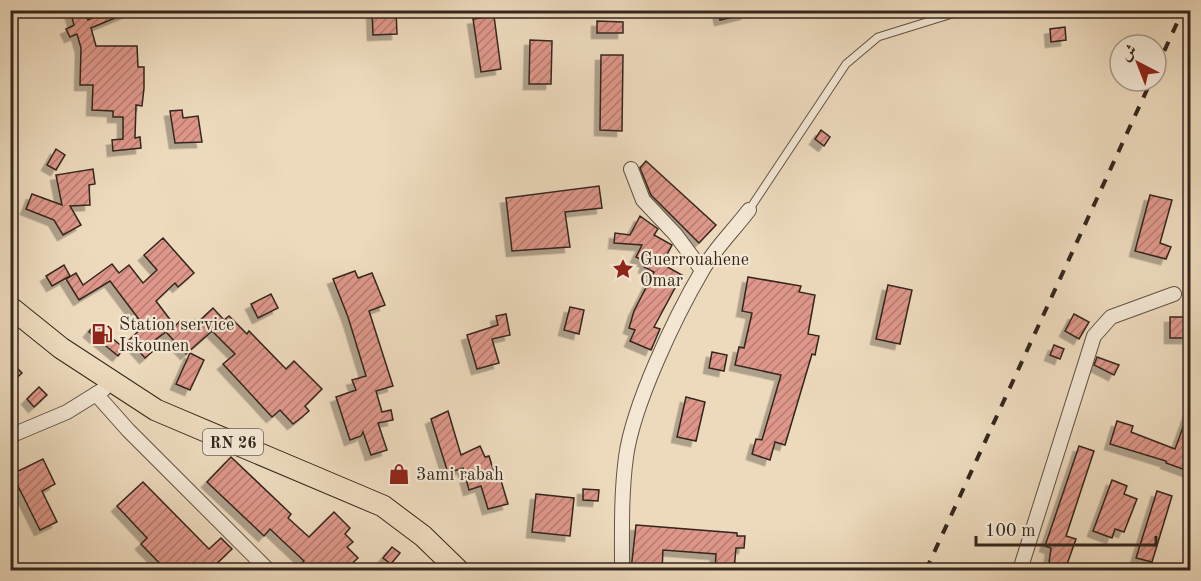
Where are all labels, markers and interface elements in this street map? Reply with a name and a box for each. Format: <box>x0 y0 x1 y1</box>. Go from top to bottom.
north arrow <box>1108 33 1168 93</box>
text: ش <box>1118 42 1141 65</box>
place label: Guerrouahene Omar <box>640 251 749 290</box>
place icon: Guerrouahene Omar <box>611 257 635 281</box>
place label: Station service Iskounen <box>119 316 234 355</box>
fuel station icon: Station service Iskounen <box>90 322 114 346</box>
road number: RN 26 <box>203 429 263 455</box>
shop icon: 3ami rabah <box>387 462 411 486</box>
place label: 3ami rabah <box>416 466 504 484</box>
scale bar <box>976 509 1156 547</box>
text: 100 m <box>985 522 1036 540</box>

